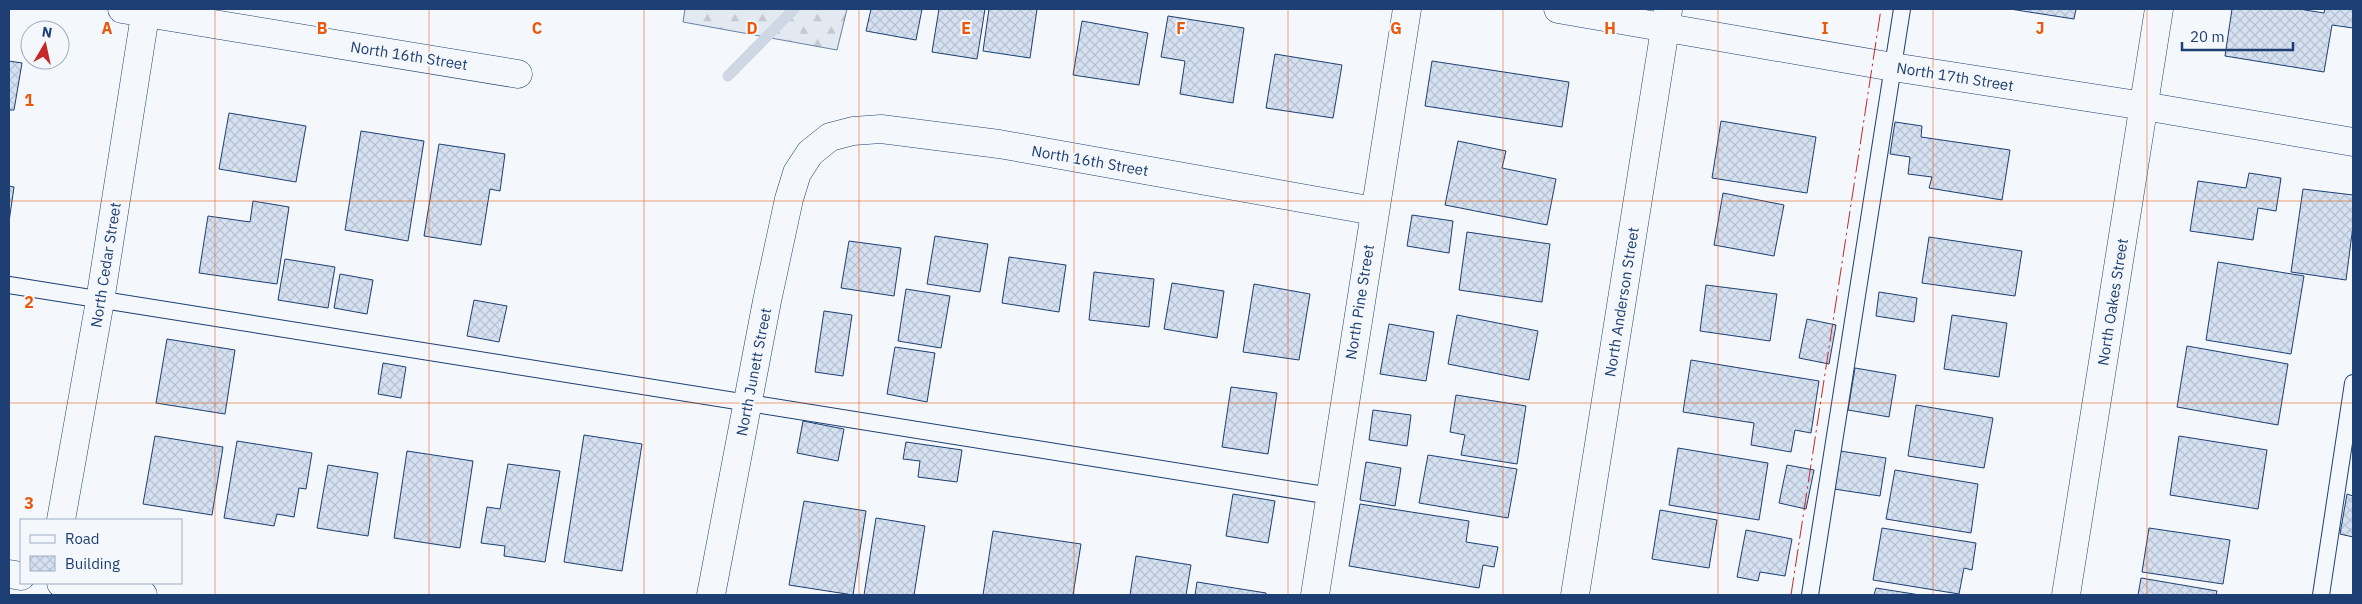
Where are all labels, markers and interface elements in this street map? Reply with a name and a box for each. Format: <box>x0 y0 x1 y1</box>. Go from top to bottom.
text: A <box>102 18 113 38</box>
text: B <box>317 18 328 38</box>
text: C <box>532 18 542 38</box>
text: D <box>746 18 758 38</box>
text: E <box>961 18 971 38</box>
text: F <box>1176 18 1186 38</box>
text: G <box>1390 18 1402 38</box>
text: H <box>1604 18 1616 38</box>
text: I <box>1822 18 1829 38</box>
text: J <box>2036 18 2044 38</box>
north arrow <box>20 20 70 70</box>
scale bar <box>2182 20 2293 52</box>
text: N <box>41 22 53 42</box>
text: 20 m <box>2190 27 2225 46</box>
street label: North 16th Street <box>349 37 469 74</box>
street label: North 17th Street <box>1895 58 2015 95</box>
text: 1 <box>24 90 34 110</box>
street label: North 16th Street <box>1030 141 1150 180</box>
street label: North Cedar Street <box>86 201 125 329</box>
street label: North Anderson Street <box>1600 226 1643 378</box>
street label: North Oakes Street <box>2093 237 2132 367</box>
street label: North Pine Street <box>1341 243 1378 361</box>
text: 2 <box>24 292 34 312</box>
street label: North Junett Street <box>732 306 775 437</box>
text: 3 <box>24 493 34 513</box>
legend <box>20 519 182 584</box>
text: Road <box>65 529 100 548</box>
text: Building <box>65 554 120 573</box>

